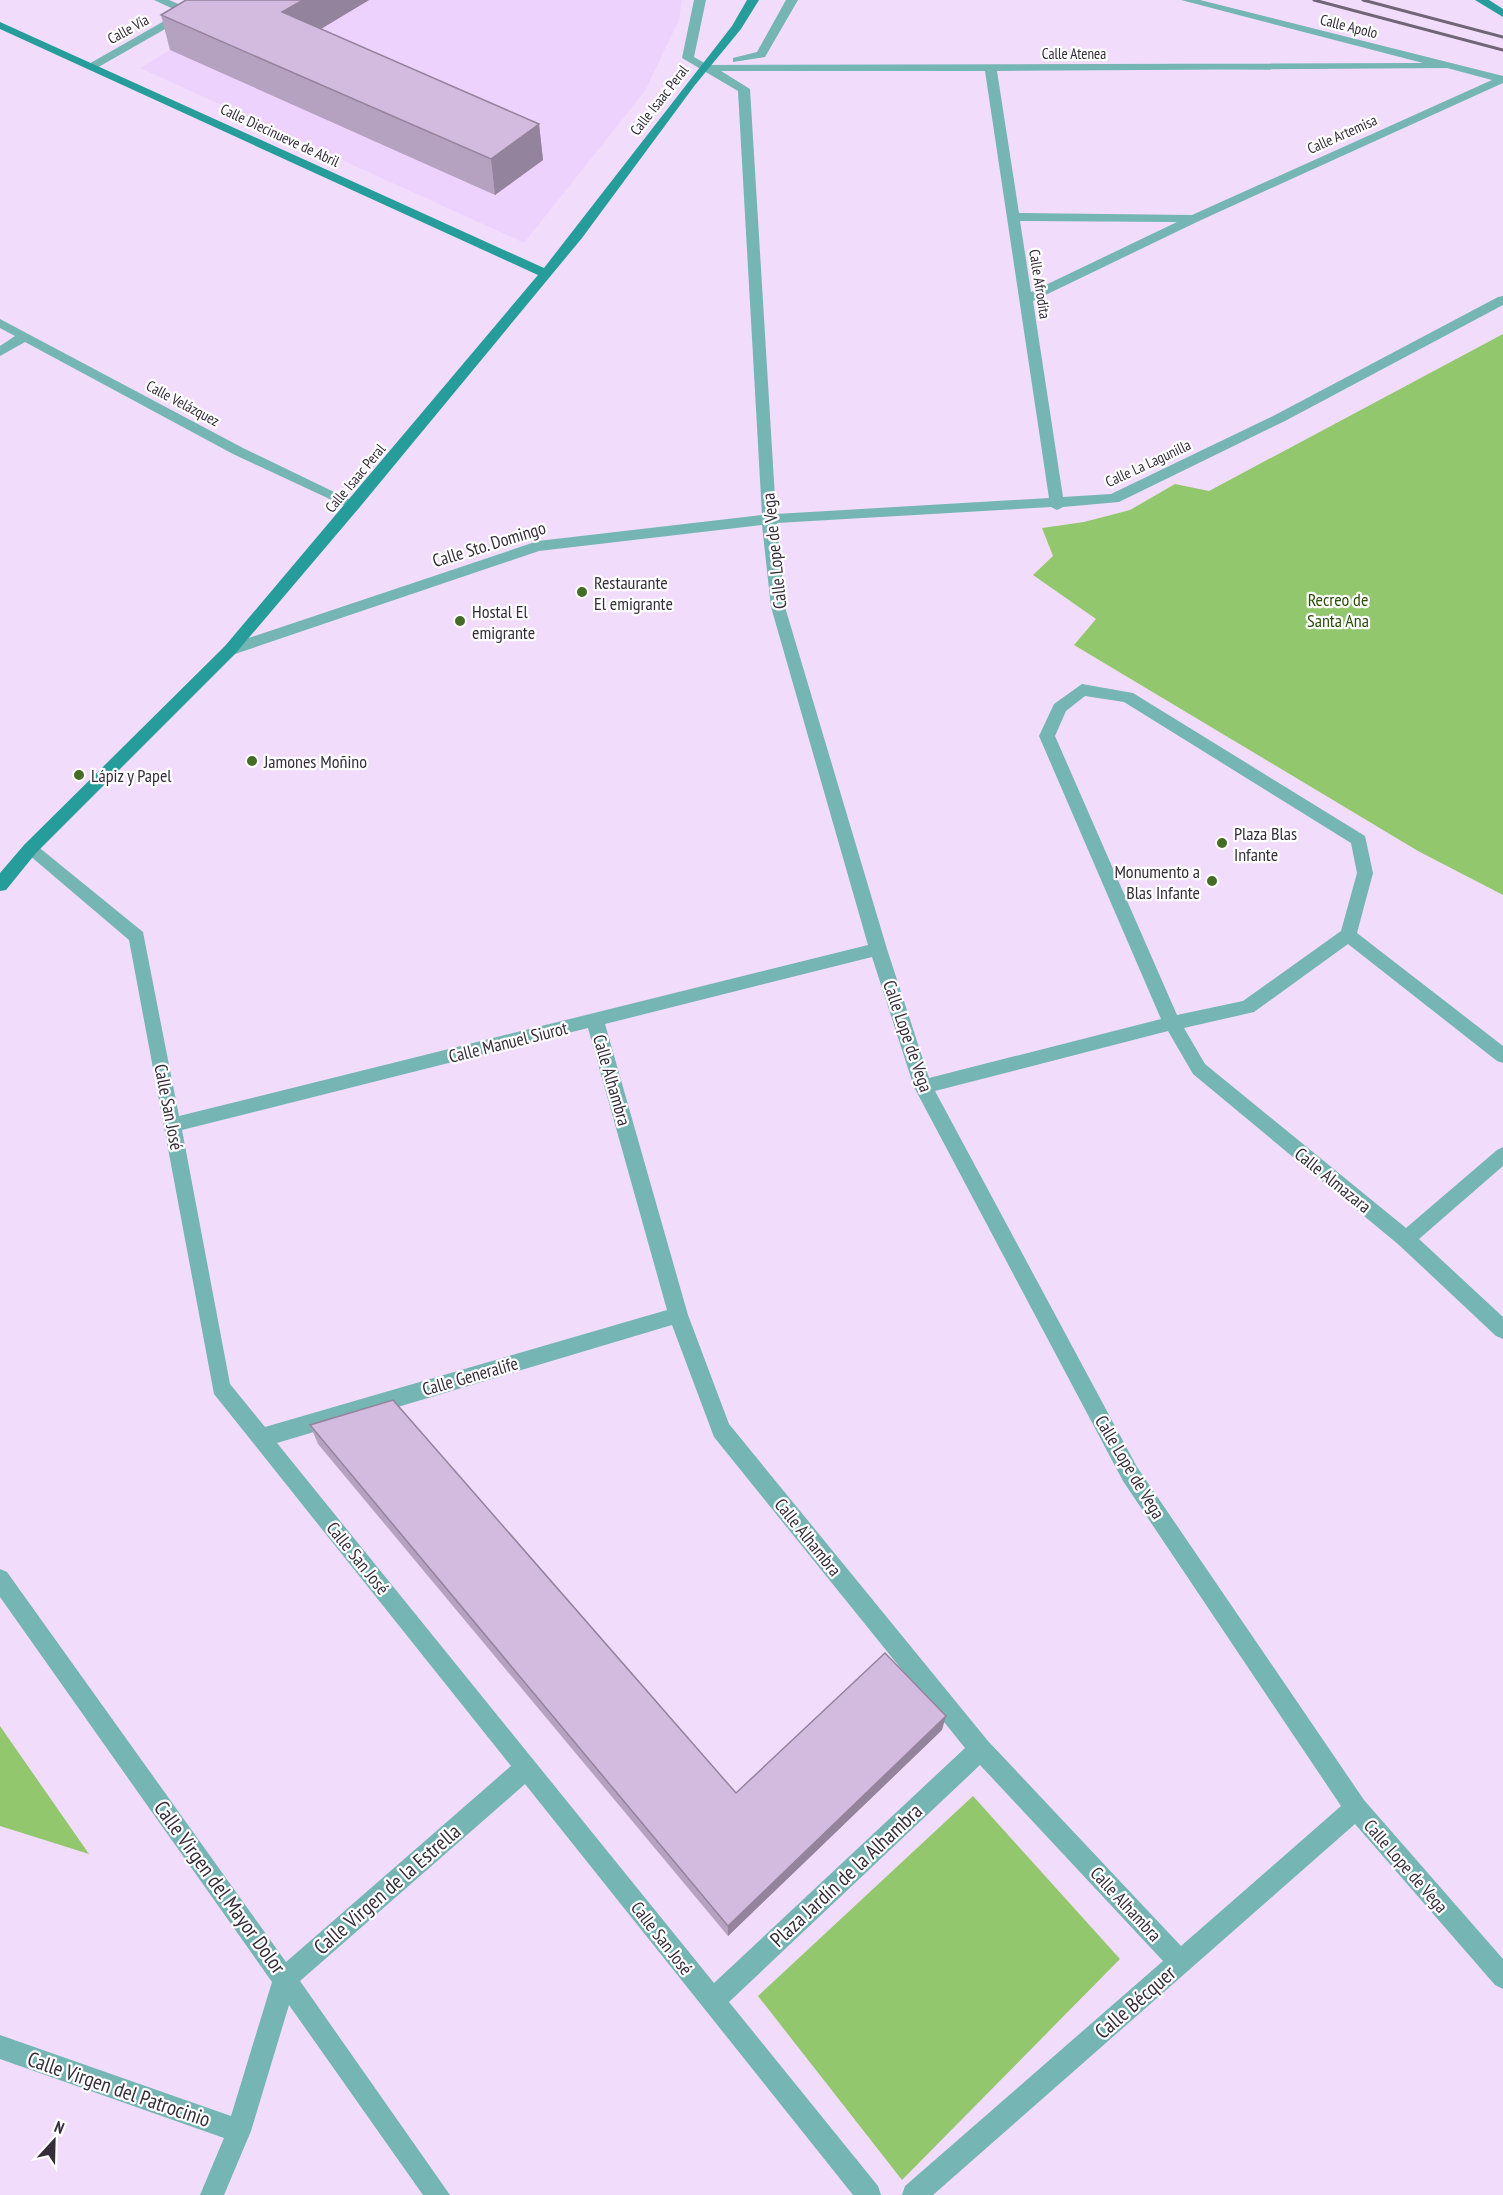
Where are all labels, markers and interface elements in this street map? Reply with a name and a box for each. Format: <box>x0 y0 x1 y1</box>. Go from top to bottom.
street label: Calle Vía <box>104 10 152 48</box>
street label: Calle Apolo <box>1318 10 1380 42</box>
street label: Calle Atenea <box>1042 44 1106 63</box>
street label: Calle Isaac Peral <box>626 61 693 139</box>
street label: Calle Diecinueve de Abril <box>218 99 343 171</box>
street label: Calle Artemisa <box>1304 110 1380 158</box>
street label: Calle Afrodita <box>1025 248 1055 320</box>
street label: Calle Velázquez <box>143 376 223 430</box>
street label: Calle La Lagunilla <box>1102 435 1194 491</box>
street label: Calle Isaac Peral <box>321 439 390 516</box>
street label: Calle Lope de Vega <box>756 492 792 610</box>
street label: Calle Sto. Domingo <box>430 516 549 572</box>
place label: Restaurante El emigrante <box>594 571 673 615</box>
marker: Restaurante El emigrante <box>575 585 589 599</box>
park label: Recreo de Santa Ana <box>1307 588 1369 632</box>
place label: Hostal El emigrante <box>472 600 535 644</box>
marker: Hostal El emigrante <box>453 614 467 628</box>
place label: Jamones Moñino <box>263 750 367 773</box>
marker: Jamones Moñino <box>245 754 259 768</box>
place label: Lápiz y Papel <box>91 764 172 787</box>
marker: Lápiz y Papel <box>72 768 86 782</box>
place label: Plaza Blas Infante <box>1234 822 1297 866</box>
marker: Plaza Blas Infante <box>1215 836 1229 850</box>
place label: Monumento a Blas Infante <box>1114 860 1200 904</box>
marker: Monumento a Blas Infante <box>1205 874 1219 888</box>
street label: Calle Lope de Vega <box>878 977 938 1095</box>
street label: Calle Manuel Siurot <box>446 1016 570 1068</box>
street label: Calle Alhambra <box>588 1032 636 1128</box>
street label: Calle San José <box>149 1062 189 1152</box>
street label: Calle Almazara <box>1290 1142 1376 1218</box>
street label: Calle Generalife <box>419 1351 521 1401</box>
street label: Calle Lope de Vega <box>1090 1411 1170 1523</box>
street label: Calle Alhambra <box>770 1493 846 1581</box>
street label: Calle San José <box>322 1517 394 1599</box>
street label: Calle Virgen del Mayor Dolor <box>148 1795 292 1979</box>
street label: Plaza Jardín de la Alhambra <box>764 1797 928 1953</box>
street label: Calle Lope de Vega <box>1359 1814 1453 1918</box>
street label: Calle Virgen de la Estrella <box>308 1818 466 1960</box>
street label: Calle Alhambra <box>1086 1862 1166 1946</box>
street label: Calle San José <box>626 1897 698 1979</box>
street label: Calle Bécquer <box>1089 1959 1181 2045</box>
street label: Calle Virgen del Patrocinio <box>24 2045 214 2133</box>
north arrow <box>24 2111 84 2171</box>
text: N <box>52 2116 67 2138</box>

